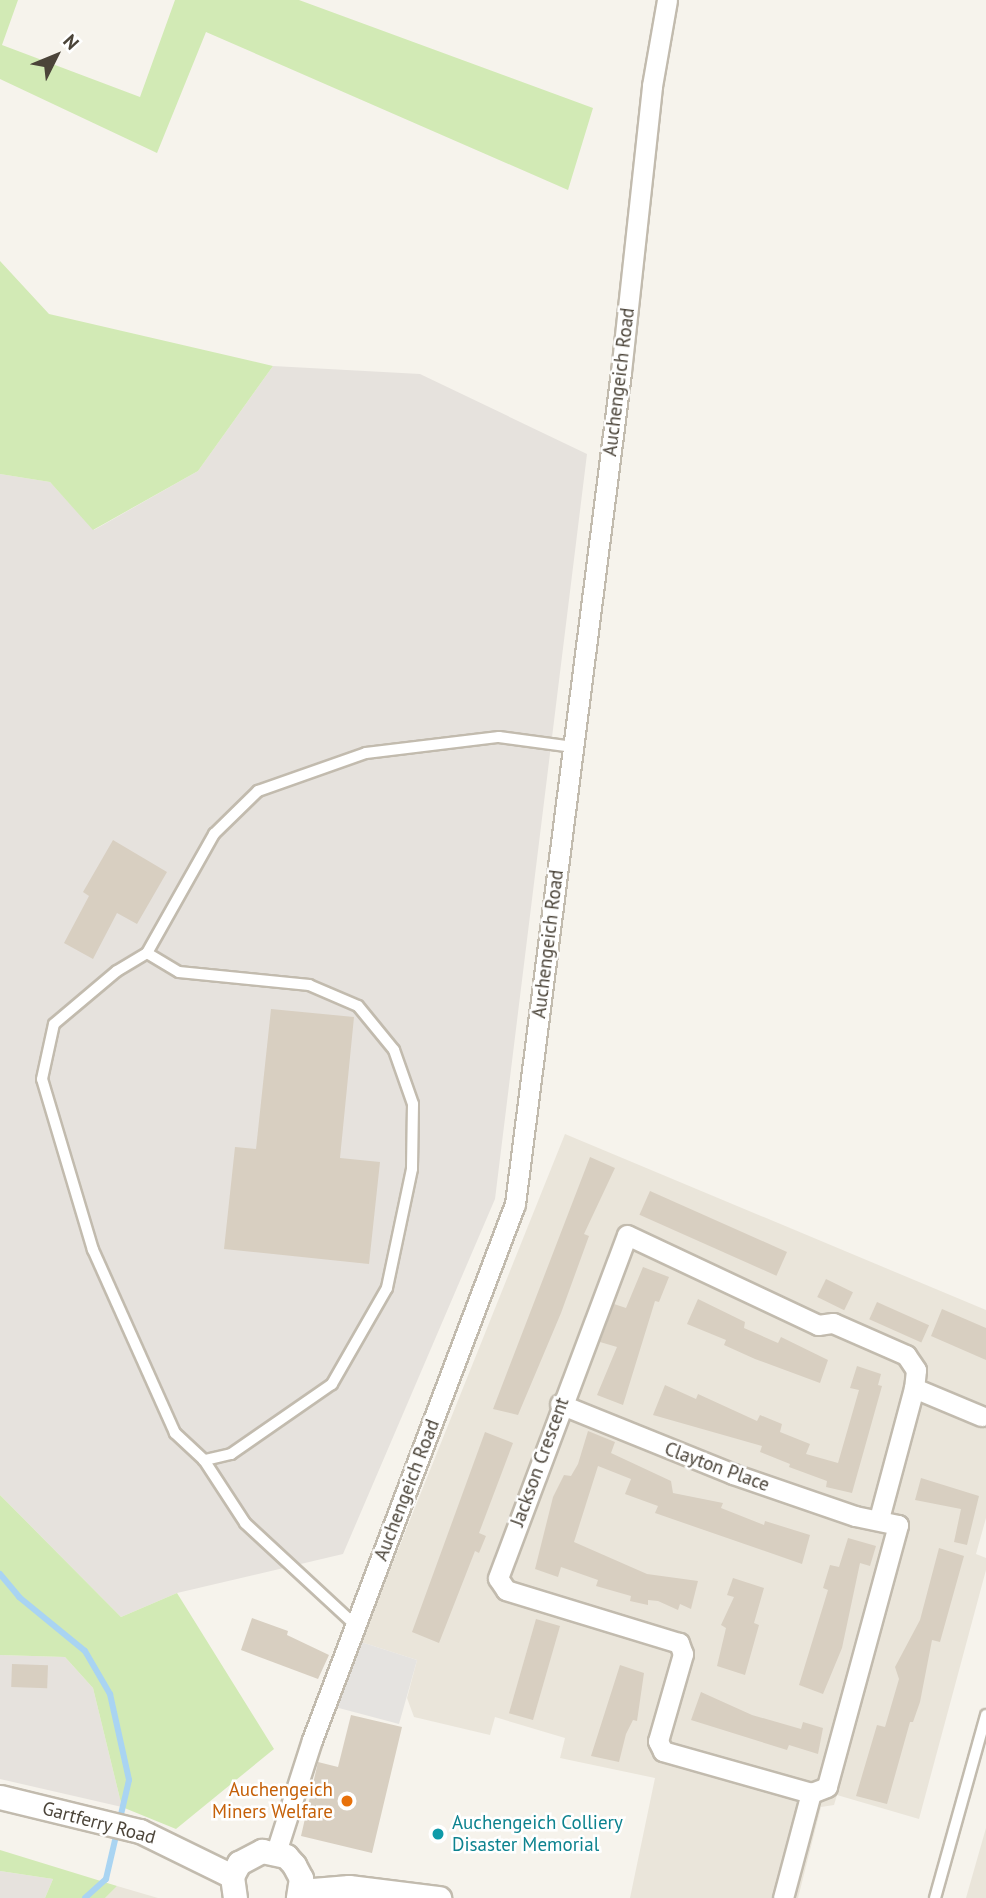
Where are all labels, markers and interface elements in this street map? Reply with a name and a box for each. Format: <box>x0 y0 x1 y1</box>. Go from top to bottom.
north arrow <box>21 21 91 91</box>
text: N <box>58 29 84 54</box>
street label: Auchengeich Road <box>599 306 639 458</box>
street label: Auchengeich Road <box>528 868 568 1020</box>
street label: Jackson Crescent <box>506 1394 574 1530</box>
street label: Auchengeich Road <box>370 1416 444 1564</box>
street label: Clayton Place <box>661 1437 773 1497</box>
place label: Auchengeich Miners Welfare <box>212 1779 333 1823</box>
marker: Auchengeich Miners Welfare <box>339 1793 355 1809</box>
street label: Gartferry Road <box>39 1797 159 1849</box>
place label: Auchengeich Colliery Disaster Memorial <box>452 1812 623 1856</box>
marker: Auchengeich Colliery Disaster Memorial <box>430 1826 446 1842</box>

